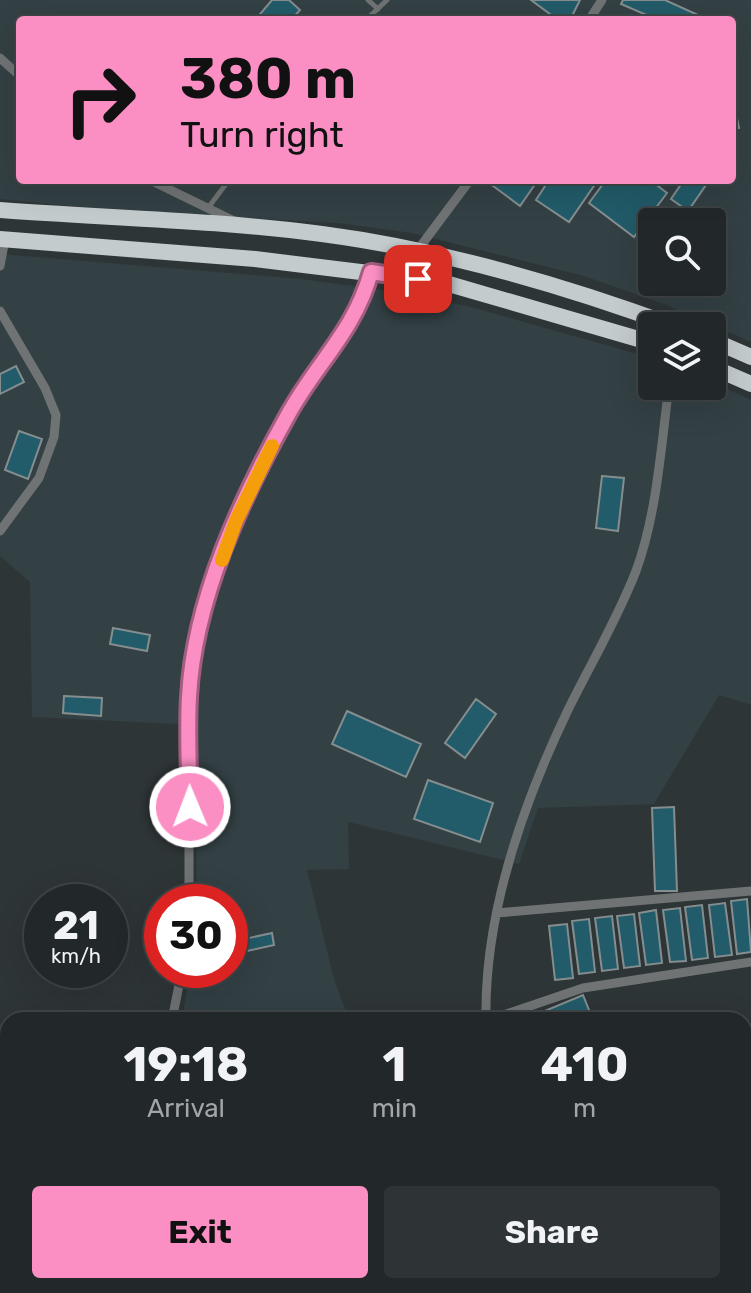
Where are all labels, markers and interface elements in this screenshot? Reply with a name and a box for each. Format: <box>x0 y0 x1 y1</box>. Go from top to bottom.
text: 380 m <box>180 46 356 112</box>
icon: right <box>48 48 152 152</box>
text: Turn right <box>180 113 344 156</box>
map controls <box>638 208 726 400</box>
button: search <box>638 208 726 296</box>
pin <box>384 245 452 313</box>
icon: arrive <box>396 257 440 301</box>
button: layers <box>638 312 726 400</box>
position arrow <box>148 765 232 849</box>
speed limit sign: 30 <box>144 884 248 988</box>
text: 21 <box>53 902 99 949</box>
text: km/h <box>51 944 101 968</box>
text: 19:18 <box>123 1036 248 1093</box>
text: 1 <box>383 1036 406 1093</box>
text: 410 <box>540 1036 629 1093</box>
text: Arrival <box>147 1093 225 1124</box>
text: min <box>372 1093 417 1124</box>
text: m <box>573 1093 596 1124</box>
button: Exit <box>32 1186 368 1278</box>
button: Share <box>384 1186 720 1278</box>

